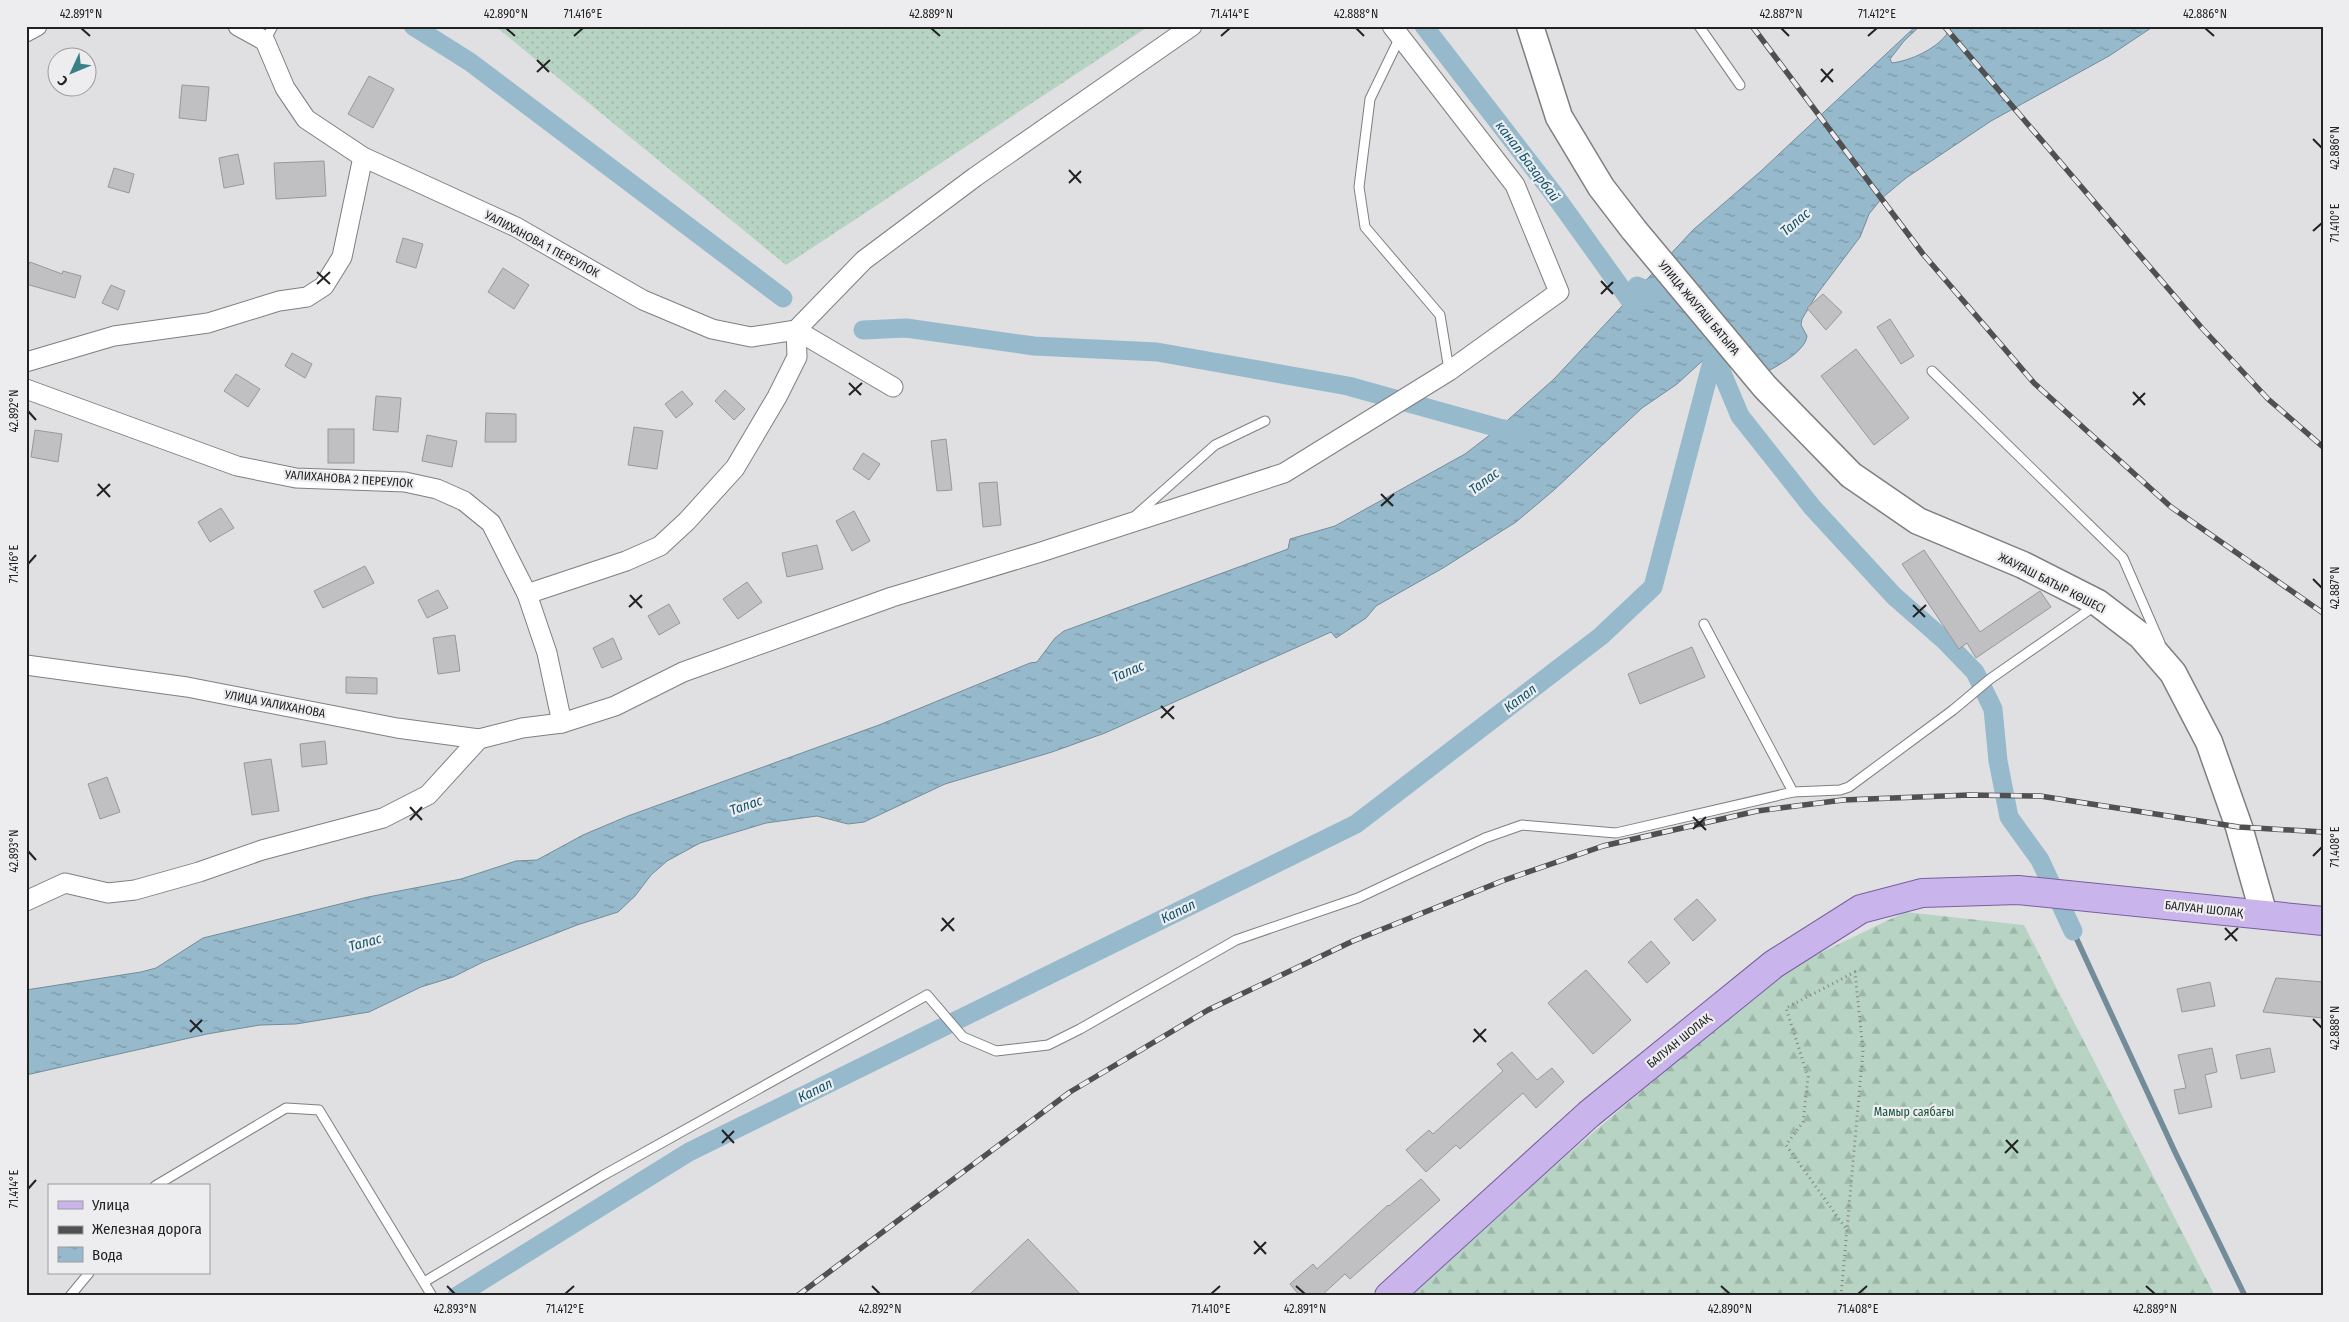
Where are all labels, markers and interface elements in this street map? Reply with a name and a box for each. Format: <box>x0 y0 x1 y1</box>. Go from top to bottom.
text: 42.891°N <box>60 7 102 21</box>
text: 42.890°N <box>484 7 528 21</box>
text: 71.416°E <box>564 7 603 21</box>
text: 42.889°N <box>909 7 953 21</box>
text: 71.414°E <box>1211 7 1250 21</box>
text: 42.888°N <box>1334 7 1378 21</box>
text: 42.887°N <box>1759 7 1803 21</box>
text: 71.412°E <box>1858 7 1896 21</box>
text: 42.886°N <box>2183 7 2227 21</box>
north arrow <box>48 48 98 98</box>
text: С <box>54 72 72 89</box>
water label: канал Базарбай <box>1492 118 1563 205</box>
text: 42.886°N <box>2328 126 2342 170</box>
text: 71.410°E <box>2328 203 2342 242</box>
water label: Талас <box>1777 204 1814 240</box>
street label: УАЛИХАНОВА 1 ПЕРЕУЛОК <box>481 207 602 280</box>
street label: УЛИЦА ЖАУГАШ БАТЫРА <box>1655 257 1743 359</box>
text: 42.892°N <box>7 389 21 433</box>
water label: Талас <box>1466 464 1504 498</box>
street label: УАЛИХАНОВА 2 ПЕРЕУЛОК <box>284 467 414 490</box>
text: 71.416°E <box>7 544 21 583</box>
street label: ЖАУҒАШ БАТЫР КӨШЕСІ <box>1996 550 2108 616</box>
text: 42.887°N <box>2328 566 2342 610</box>
water label: Талас <box>1109 657 1148 686</box>
water label: Капал <box>1501 681 1540 716</box>
street label: УЛИЦА УАЛИХАНОВА <box>223 687 327 721</box>
water label: Талас <box>728 792 766 819</box>
text: 71.408°E <box>2328 826 2342 867</box>
text: 42.893°N <box>7 829 21 873</box>
water label: Капал <box>1158 896 1198 927</box>
street label: БАЛУАН ШОЛАҚ <box>2164 898 2244 920</box>
water label: Талас <box>347 930 384 955</box>
text: 42.888°N <box>2328 1006 2342 1050</box>
street label: БАЛУАН ШОЛАҚ <box>1644 1011 1714 1071</box>
water label: Капал <box>795 1075 835 1106</box>
park label: Мамыр саябағы <box>1874 1105 1954 1119</box>
text: 71.414°E <box>7 1169 21 1208</box>
legend <box>48 1184 210 1274</box>
text: Улица <box>91 1196 130 1214</box>
text: Железная дорога <box>92 1220 202 1238</box>
text: Вода <box>92 1246 123 1264</box>
text: 42.893°N <box>433 1302 477 1316</box>
text: 71.412°E <box>546 1302 584 1316</box>
text: 42.892°N <box>858 1302 902 1316</box>
text: 71.410°E <box>1192 1302 1231 1316</box>
text: 42.891°N <box>1284 1302 1326 1316</box>
text: 42.890°N <box>1708 1302 1752 1316</box>
text: 71.408°E <box>1838 1302 1879 1316</box>
text: 42.889°N <box>2133 1302 2177 1316</box>

